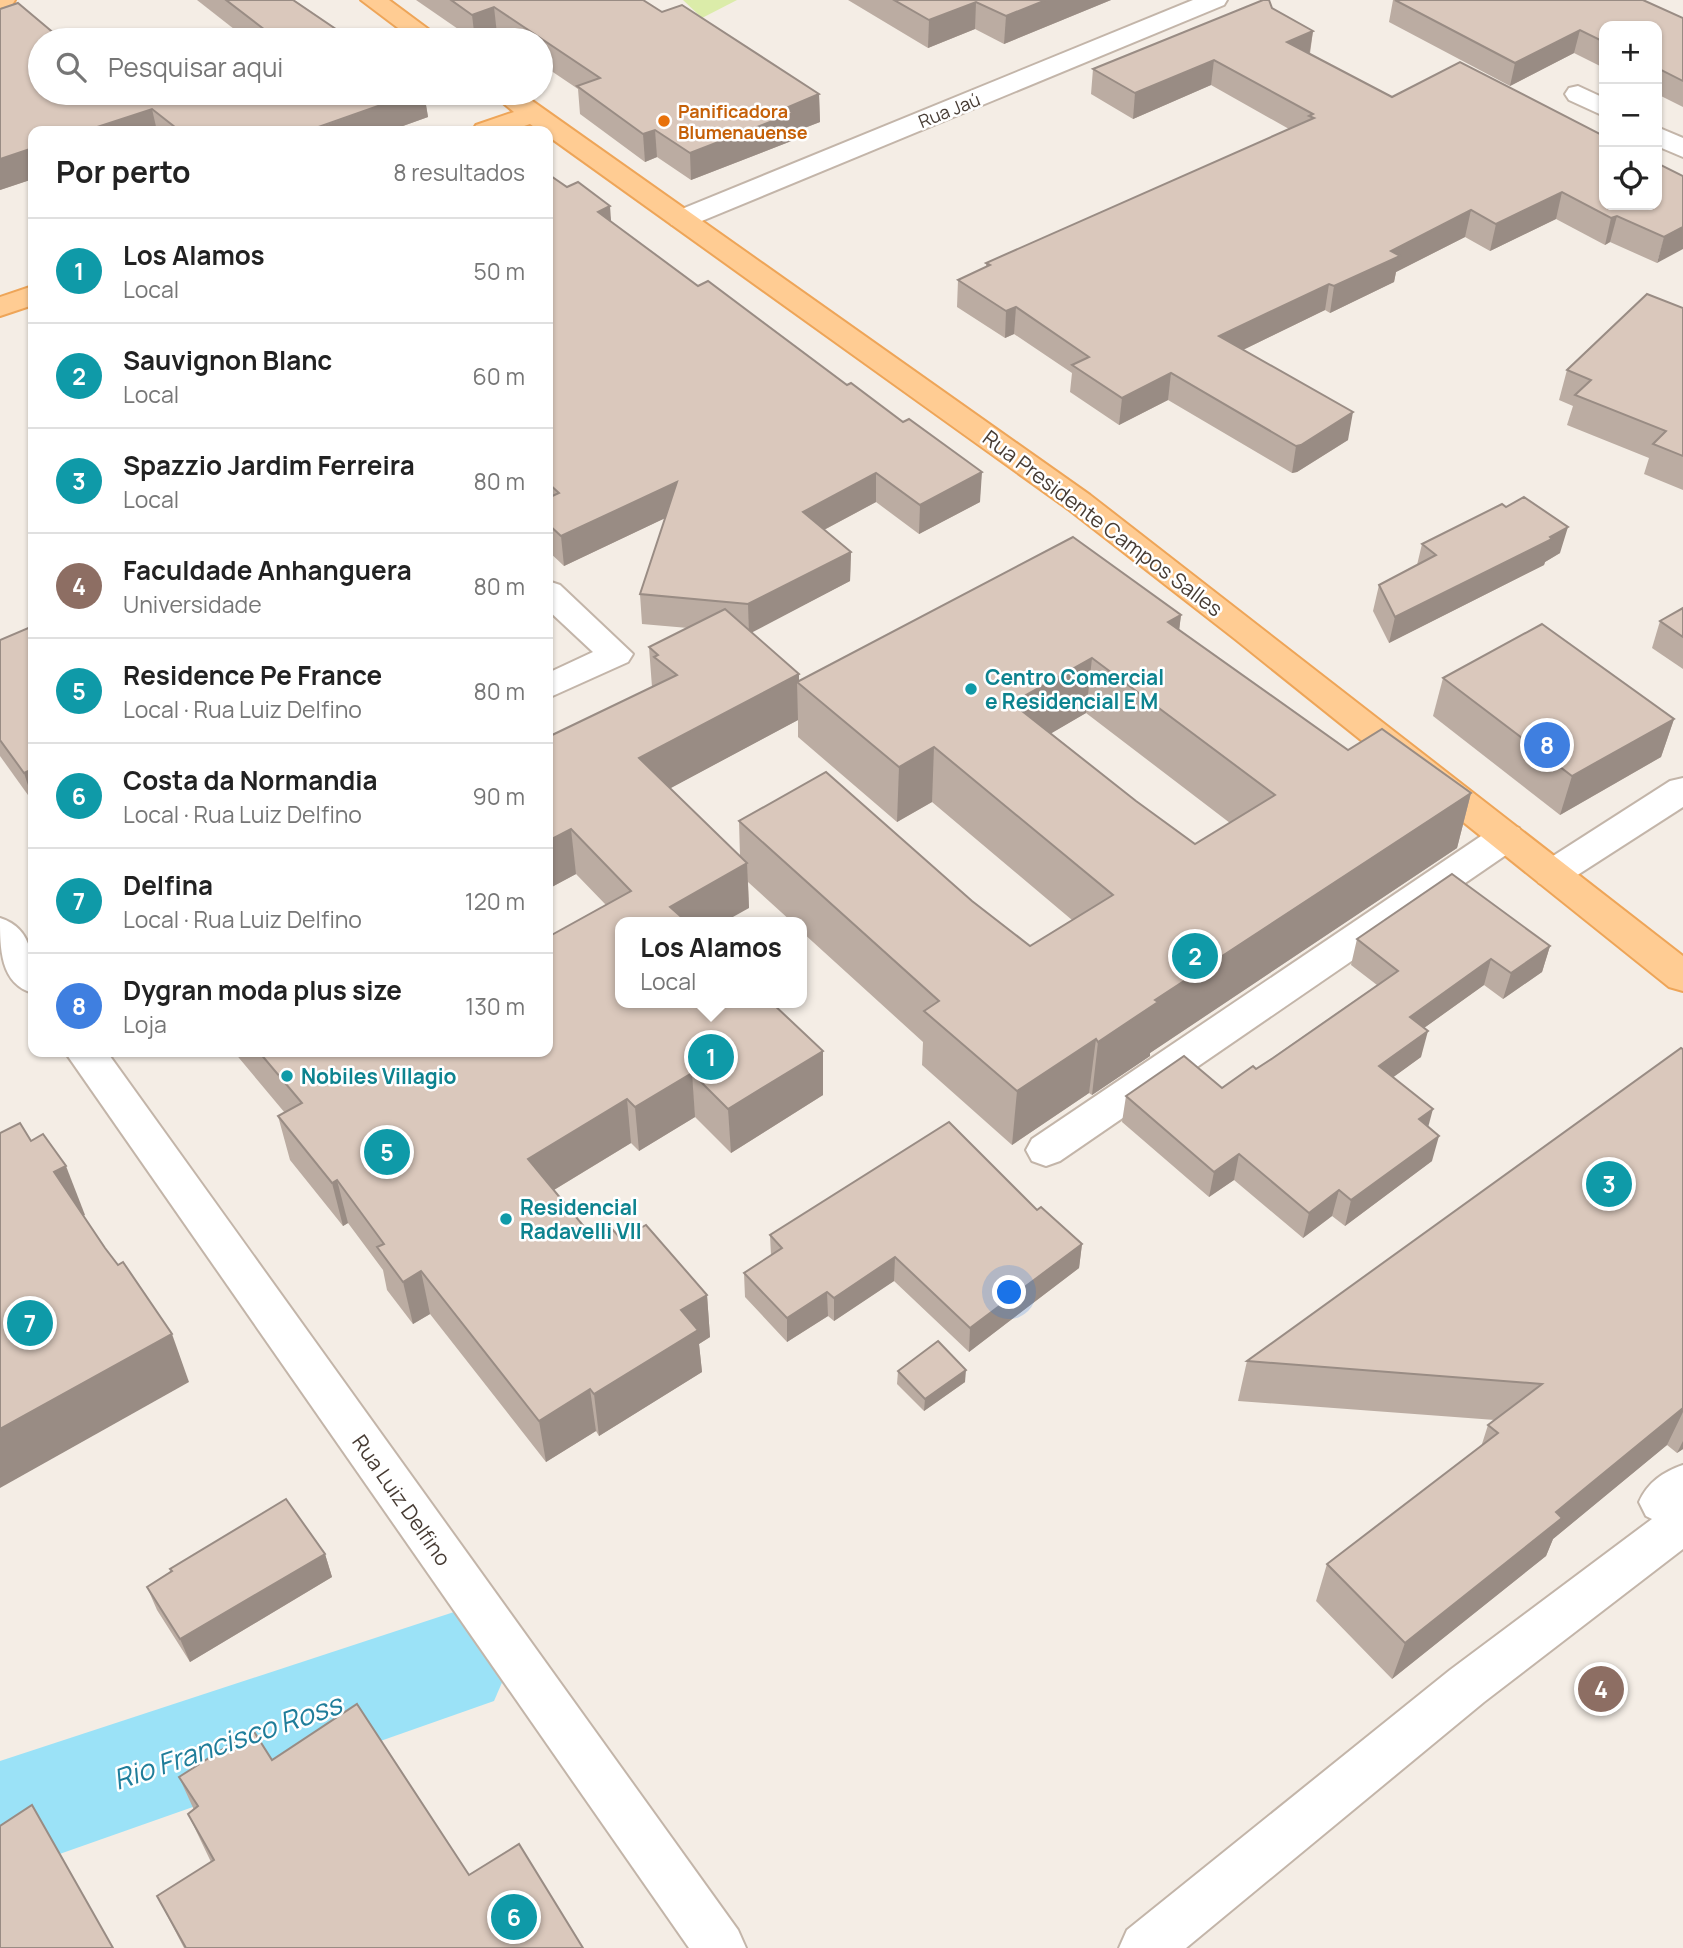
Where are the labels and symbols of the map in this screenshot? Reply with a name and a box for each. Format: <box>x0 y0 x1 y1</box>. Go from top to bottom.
street label: Rua Jaú <box>915 87 983 133</box>
place label: Panificadora Blumenauense <box>678 99 808 144</box>
marker: Panificadora Blumenauense <box>656 113 672 129</box>
street label: Rua Presidente Campos Salles <box>977 424 1229 622</box>
place label: Centro Comercial e Residencial E M <box>985 663 1164 715</box>
marker: Centro Comercial e Residencial E M <box>963 681 979 697</box>
pin: 8 <box>1524 719 1570 771</box>
pin: 2 <box>1172 930 1218 982</box>
pin: 1 <box>688 1031 734 1083</box>
place label: Nobiles Villagio <box>301 1062 457 1090</box>
marker: Nobiles Villagio <box>279 1068 295 1084</box>
pin: 5 <box>364 1126 410 1178</box>
pin: 3 <box>1586 1158 1632 1210</box>
place label: Residencial Radavelli VII <box>520 1193 642 1245</box>
marker: Residencial Radavelli VII <box>498 1211 514 1227</box>
your location <box>992 1275 1026 1309</box>
pin: 7 <box>7 1297 53 1349</box>
street label: Rua Luiz Delfino <box>346 1429 458 1571</box>
pin: 4 <box>1578 1663 1624 1715</box>
water label: Rio Francisco Ross <box>108 1683 348 1798</box>
pin: 6 <box>491 1891 537 1943</box>

